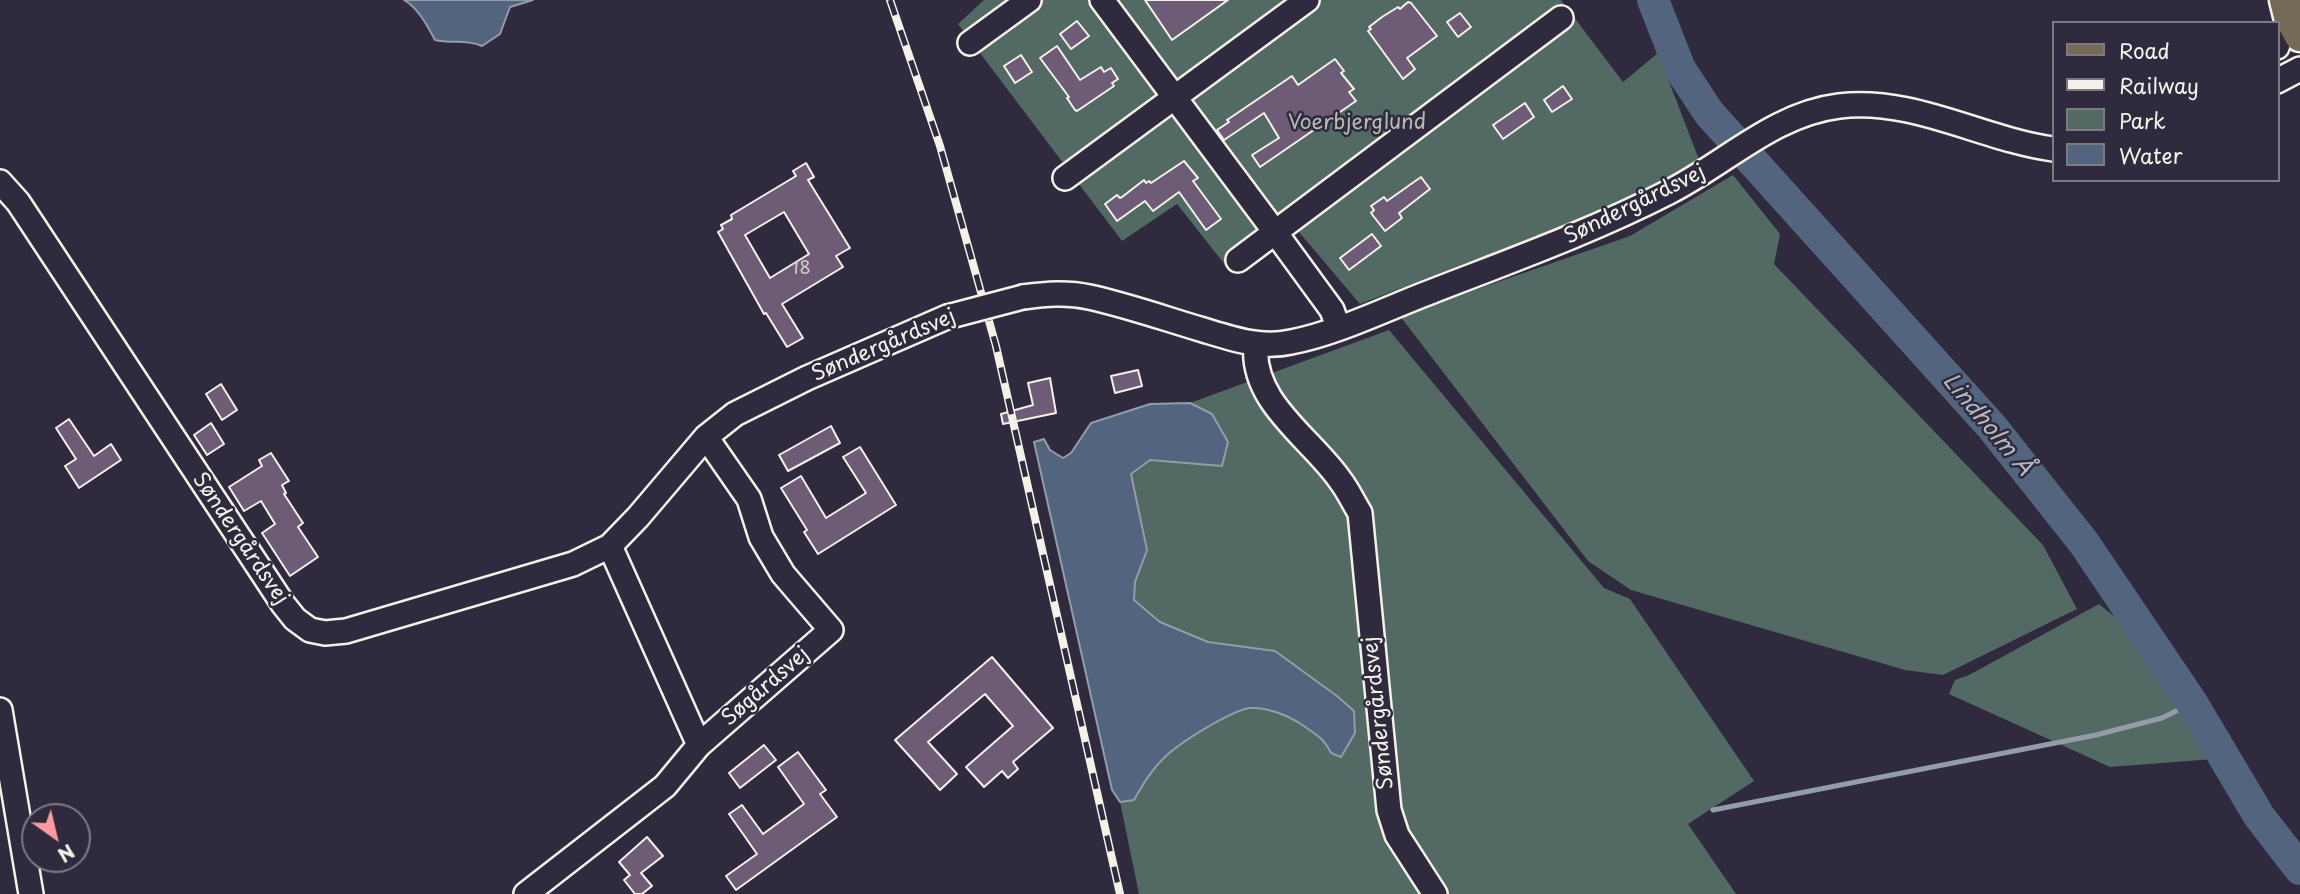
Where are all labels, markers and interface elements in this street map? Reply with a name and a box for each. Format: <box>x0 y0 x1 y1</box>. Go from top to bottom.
legend <box>2052 21 2279 182</box>
text: Road <box>2119 34 2170 66</box>
text: Railway <box>2119 69 2199 101</box>
text: Park <box>2119 104 2166 136</box>
park label: Voerbjerglund <box>1288 110 1426 136</box>
text: Water <box>2119 139 2182 171</box>
street label: Søndergårdsvej <box>1560 160 1710 250</box>
house number: 18 <box>791 258 811 280</box>
street label: Søndergårdsvej <box>808 304 960 388</box>
water label: Lindholm Å <box>1936 368 2038 482</box>
street label: Søndergårdsvej <box>187 468 293 610</box>
street label: Søndergårdsvej <box>1358 635 1400 791</box>
street label: Søgårdsvej <box>717 642 815 732</box>
north arrow <box>21 803 91 873</box>
text: N <box>53 838 81 870</box>

